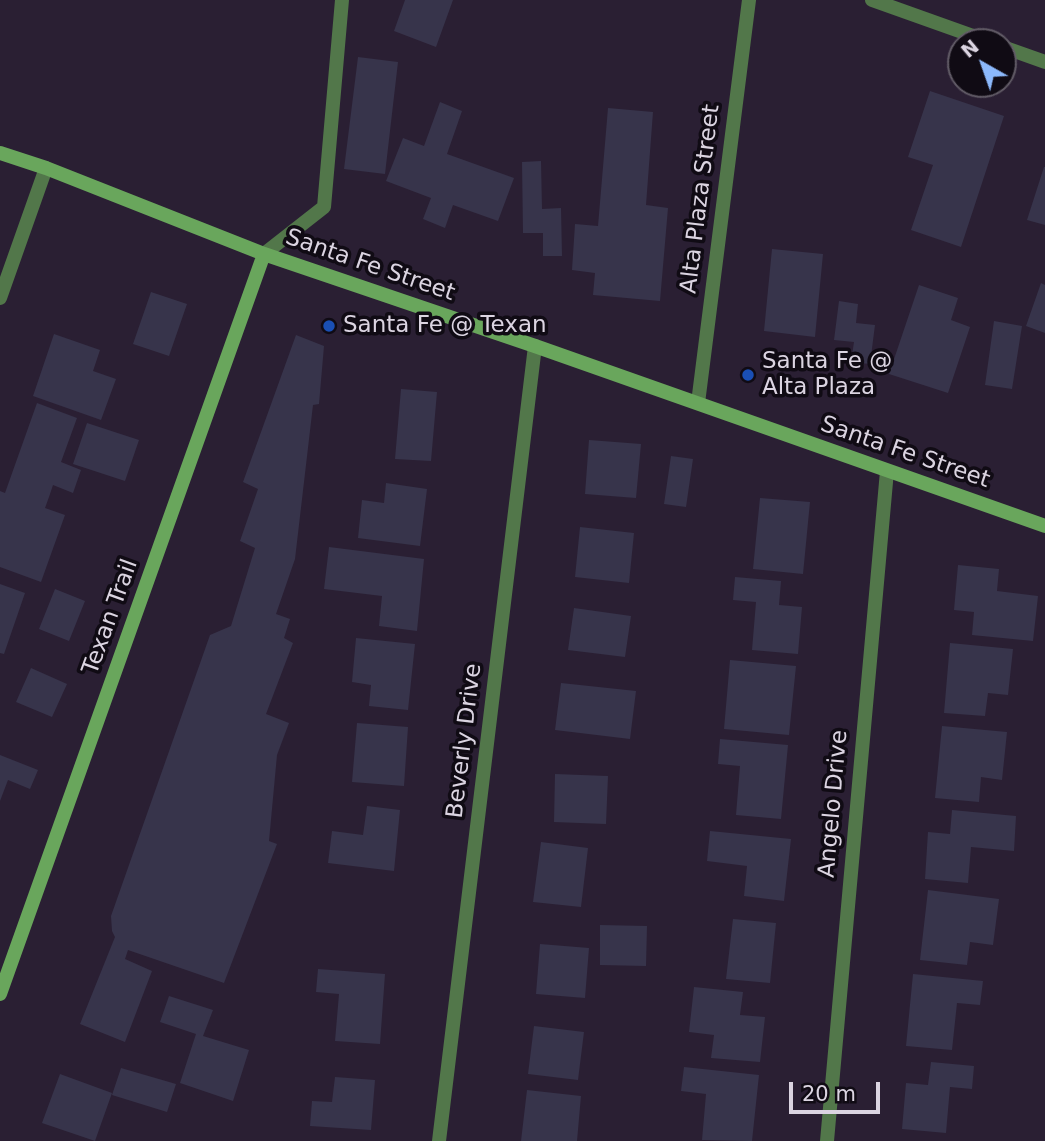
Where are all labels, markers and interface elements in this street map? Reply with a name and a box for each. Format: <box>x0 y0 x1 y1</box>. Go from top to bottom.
north arrow <box>947 28 1017 98</box>
text: N <box>957 35 983 62</box>
street label: Alta Plaza Street <box>676 103 726 295</box>
street label: Santa Fe Street <box>282 224 458 308</box>
place label: Santa Fe @ Texan <box>343 312 547 340</box>
marker: Santa Fe @ Texan <box>321 318 337 334</box>
place label: Santa Fe @ Alta Plaza <box>762 348 892 402</box>
marker: Santa Fe @ Alta Plaza <box>740 367 756 383</box>
street label: Santa Fe Street <box>817 411 993 495</box>
street label: Texan Trail <box>77 556 145 678</box>
street label: Beverly Drive <box>442 662 488 820</box>
street label: Angelo Drive <box>814 729 854 879</box>
scale bar <box>793 1068 884 1112</box>
text: 20 m <box>802 1082 856 1106</box>

